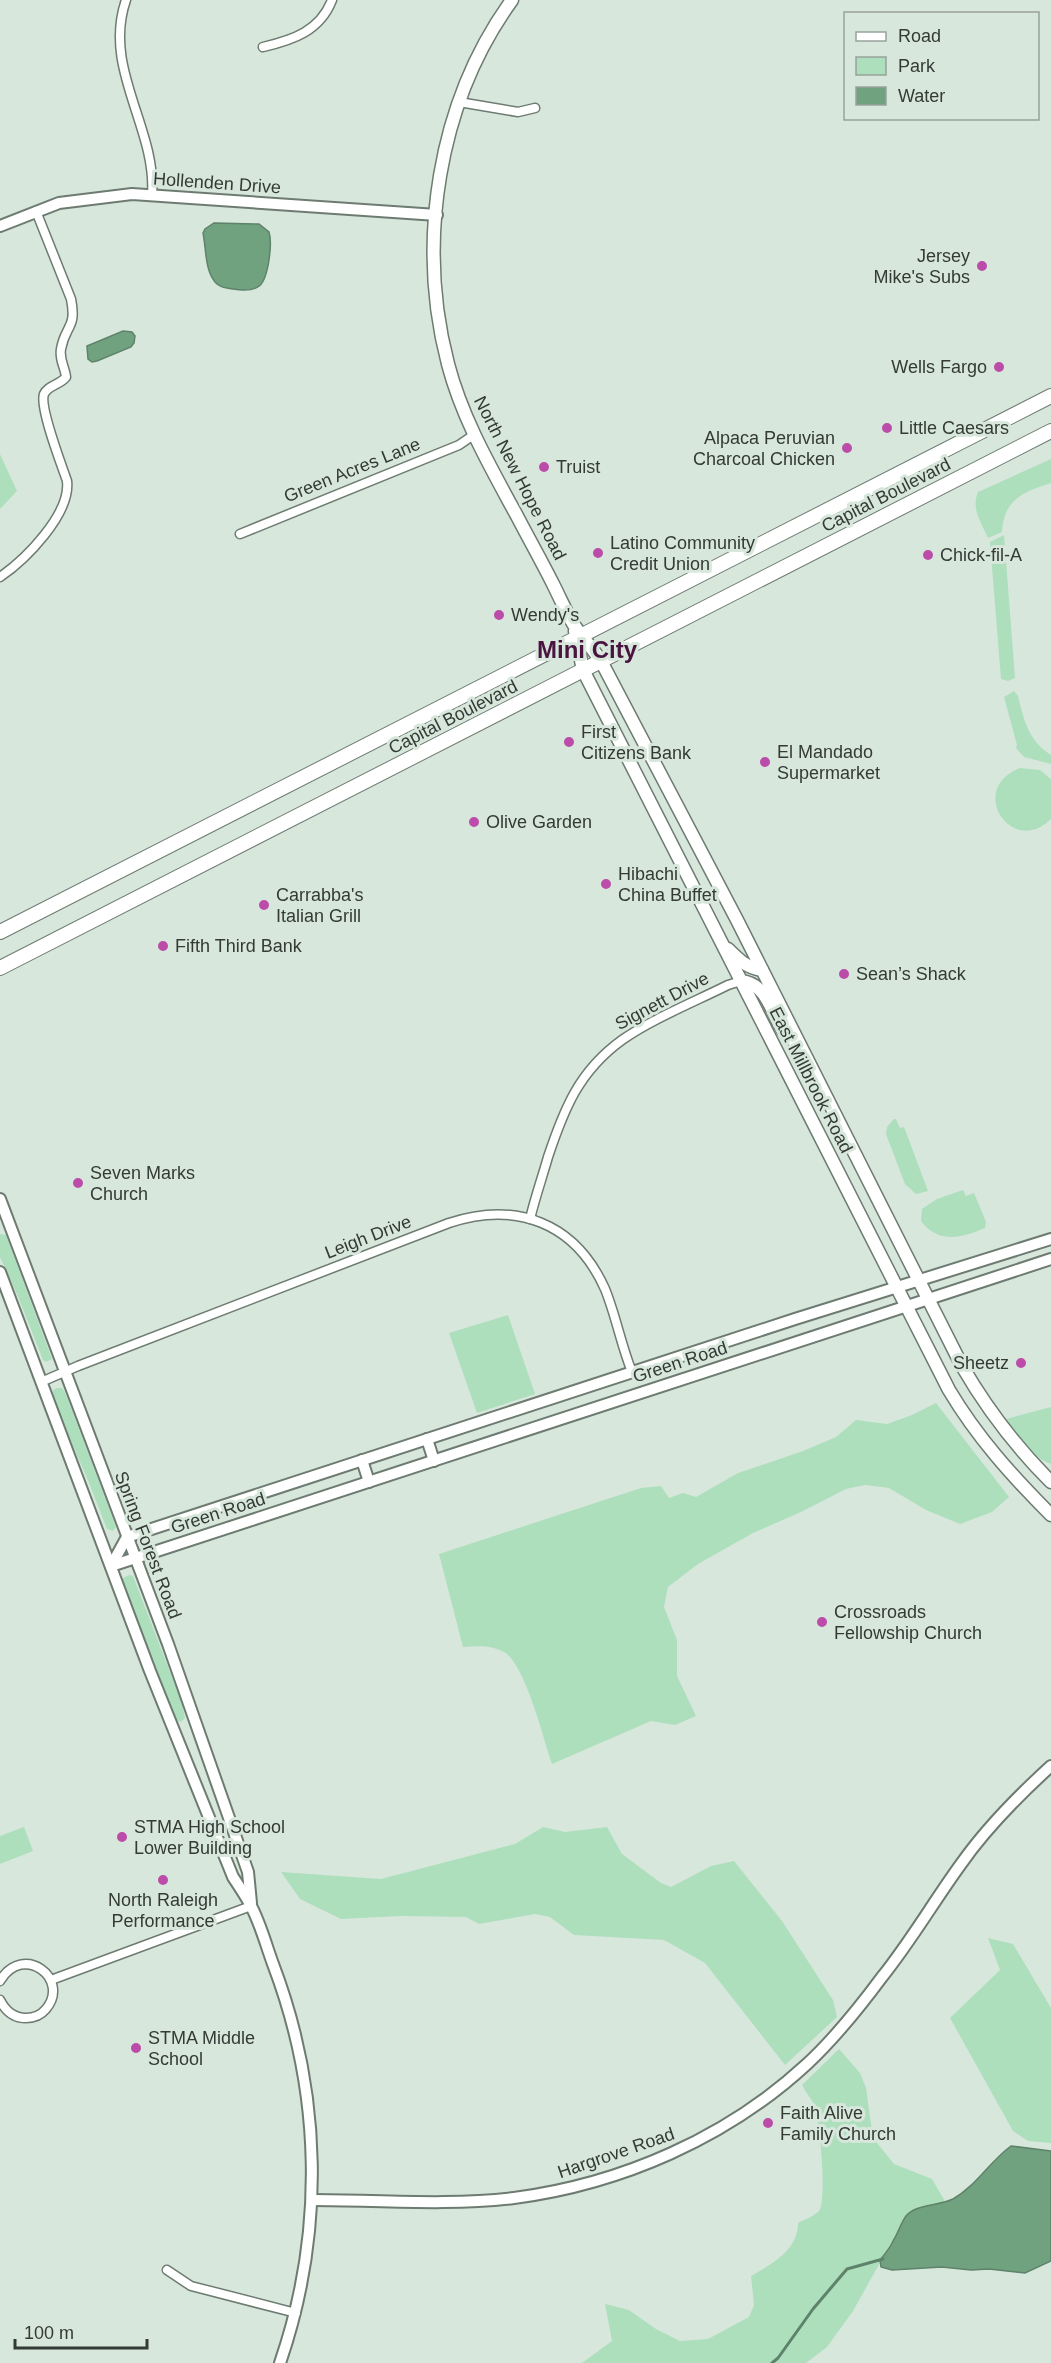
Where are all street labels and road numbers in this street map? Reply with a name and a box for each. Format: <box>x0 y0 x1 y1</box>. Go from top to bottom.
street label: Hollenden Drive <box>152 169 282 197</box>
street label: North New Hope Road <box>470 393 570 563</box>
street label: Green Acres Lane <box>281 434 423 506</box>
street label: Capital Boulevard <box>818 454 954 536</box>
street label: Capital Boulevard <box>385 676 521 758</box>
street label: Signett Drive <box>612 968 712 1034</box>
street label: East Millbrook Road <box>766 1004 856 1156</box>
street label: Leigh Drive <box>322 1211 414 1263</box>
street label: Green Road <box>630 1337 730 1387</box>
street label: Spring Forest Road <box>111 1469 185 1621</box>
street label: Green Road <box>168 1488 268 1538</box>
street label: Hargrove Road <box>555 2124 677 2182</box>

